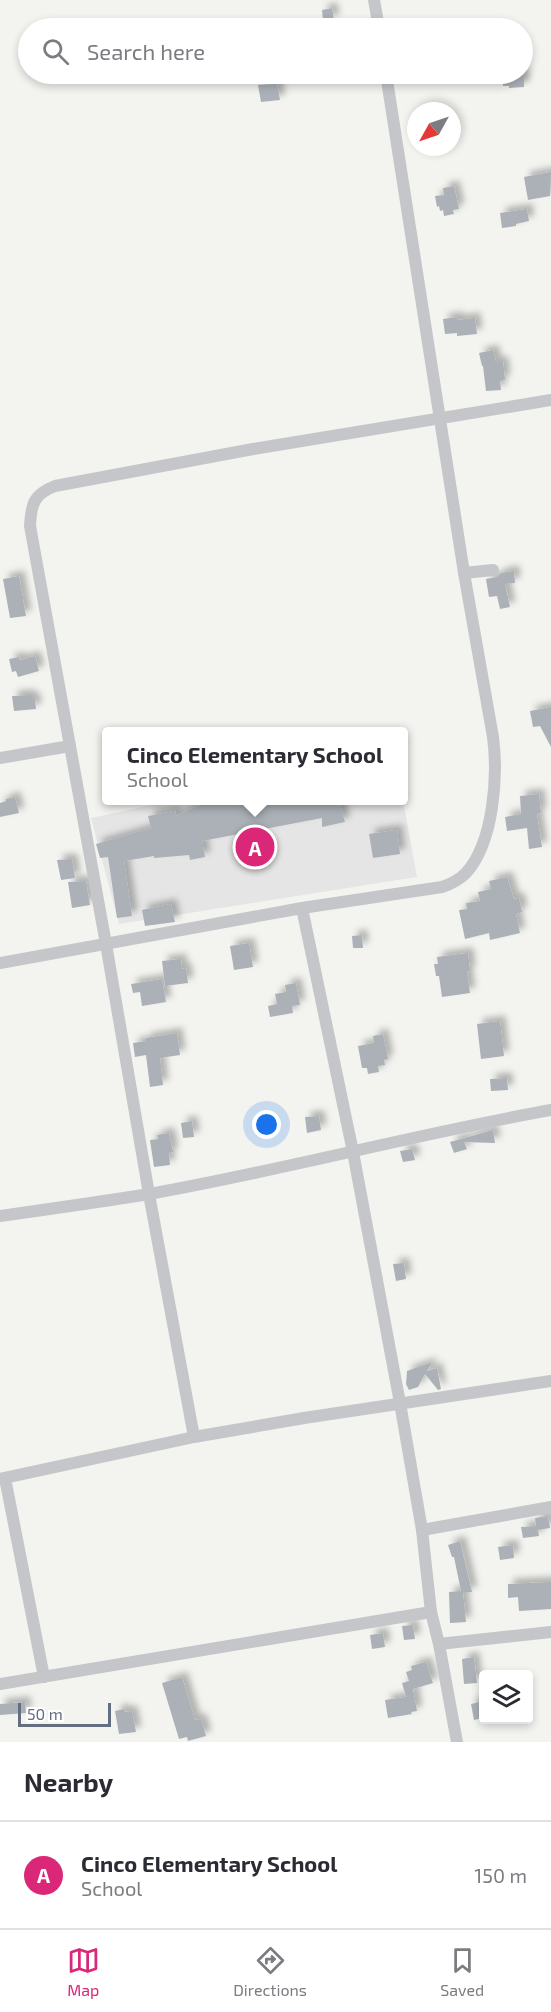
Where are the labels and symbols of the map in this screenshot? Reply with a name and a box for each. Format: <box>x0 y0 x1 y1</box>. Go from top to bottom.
north arrow <box>407 102 461 156</box>
pin: A <box>236 824 274 870</box>
your location <box>252 1110 281 1139</box>
scale bar <box>18 1700 111 1728</box>

